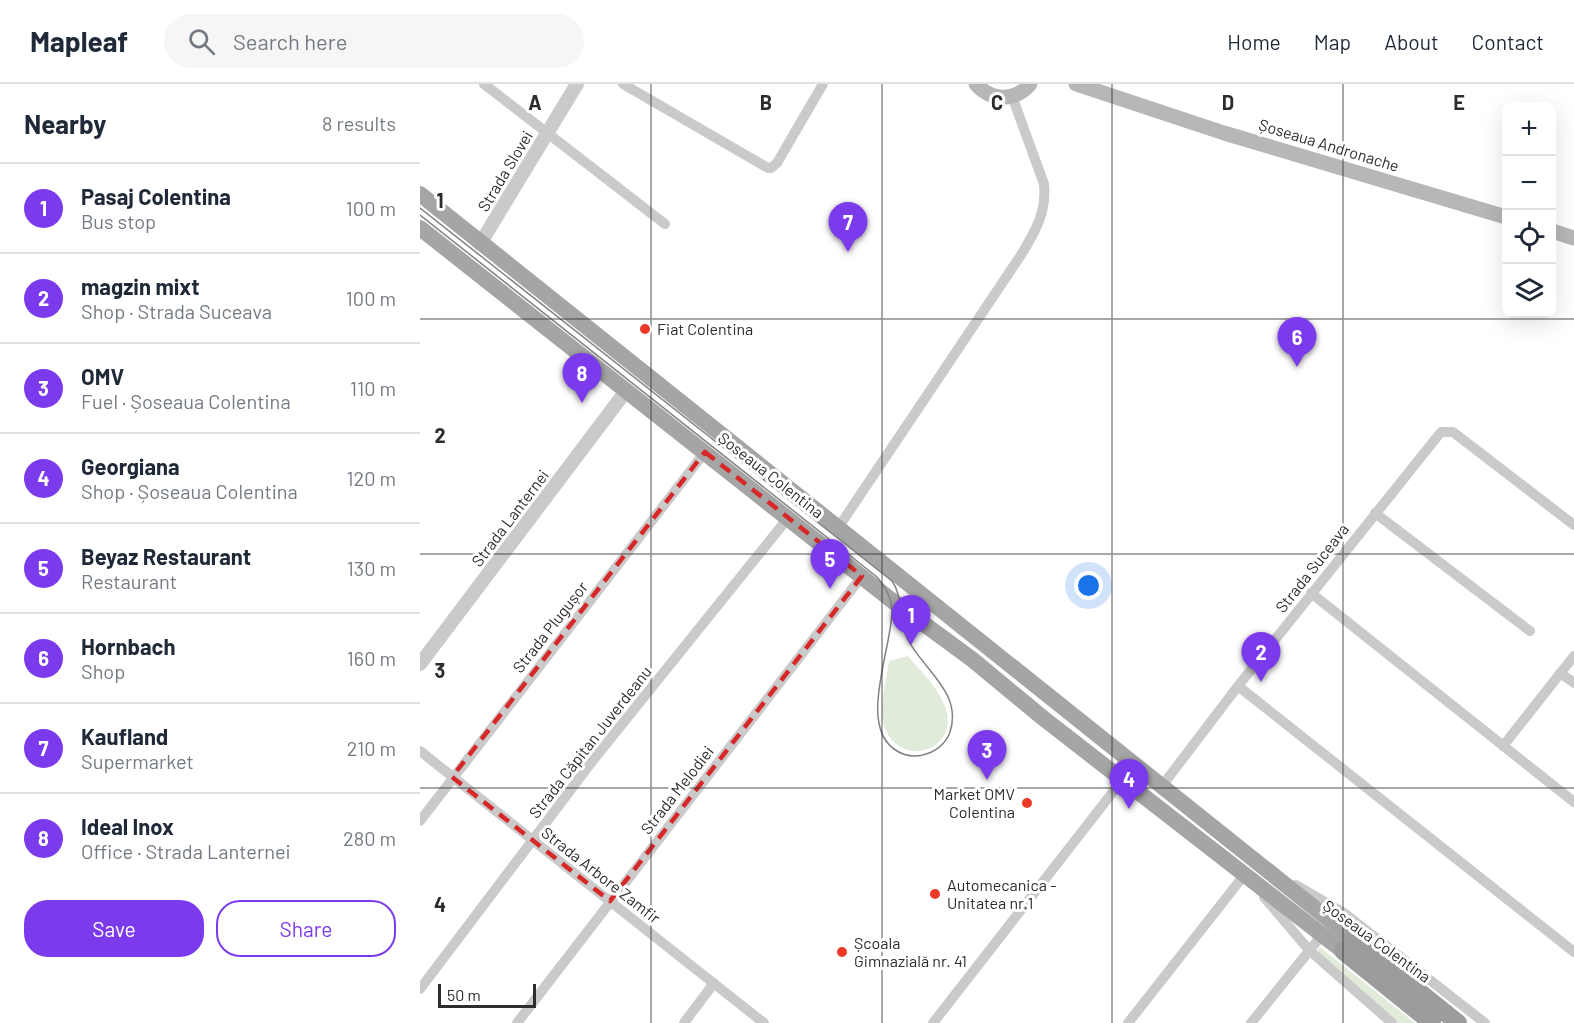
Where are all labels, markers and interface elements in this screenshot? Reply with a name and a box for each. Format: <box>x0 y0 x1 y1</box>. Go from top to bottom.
search box <box>164 14 584 68</box>
text: Mapleaf <box>30 24 128 58</box>
icon: search <box>185 25 218 58</box>
text: Search here <box>233 28 347 54</box>
text: Home <box>1227 29 1281 54</box>
text: Map <box>1314 29 1351 54</box>
text: About <box>1384 29 1439 54</box>
text: Contact <box>1472 29 1544 54</box>
text: A <box>528 90 542 114</box>
text: B <box>760 90 772 114</box>
text: C <box>991 90 1003 114</box>
text: D <box>1222 90 1234 114</box>
text: E <box>1453 90 1465 114</box>
map controls <box>1502 102 1556 318</box>
button: + <box>1502 102 1556 156</box>
text: Nearby <box>24 108 106 139</box>
text: 8 results <box>322 111 396 135</box>
street label: Șoseaua Andronache <box>1257 114 1402 175</box>
street label: Strada Slovei <box>473 127 536 214</box>
button: − <box>1502 156 1556 210</box>
text: Pasaj Colentina <box>81 183 231 209</box>
text: 1 <box>436 188 444 212</box>
text: 1 <box>40 196 47 220</box>
text: 100 m <box>346 196 396 220</box>
pin: 7 <box>828 202 868 252</box>
text: Bus stop <box>81 209 156 233</box>
button: locate <box>1502 210 1556 264</box>
button: layers <box>1502 264 1556 318</box>
text: magzin mixt <box>81 273 200 299</box>
text: 2 <box>38 286 49 310</box>
text: 100 m <box>346 286 396 310</box>
text: Shop · Strada Suceava <box>81 299 272 323</box>
pin: 6 <box>1278 318 1316 367</box>
place label: Fiat Colentina <box>657 319 753 338</box>
marker: Fiat Colentina <box>638 322 652 336</box>
pin: 8 <box>562 354 602 403</box>
text: OMV <box>81 363 124 389</box>
text: 3 <box>38 376 49 400</box>
text: 110 m <box>350 376 396 400</box>
text: Fuel · Șoseaua Colentina <box>81 389 291 413</box>
text: 2 <box>434 423 446 447</box>
street label: Șoseaua Colentina <box>715 428 828 522</box>
text: Georgiana <box>81 453 180 479</box>
text: 4 <box>37 466 50 490</box>
text: 120 m <box>346 466 396 490</box>
street label: Strada Lanternei <box>467 466 552 570</box>
text: Shop · Șoseaua Colentina <box>81 479 298 503</box>
street label: Strada Suceava <box>1271 519 1352 616</box>
pin: 5 <box>810 540 850 589</box>
text: Beyaz Restaurant <box>81 543 251 569</box>
text: 5 <box>38 556 49 580</box>
text: 130 m <box>347 556 396 580</box>
text: Restaurant <box>81 569 177 593</box>
your location <box>1074 571 1103 600</box>
street label: Strada Plugușor <box>508 577 591 676</box>
pin: 1 <box>892 596 930 645</box>
pin: 2 <box>1242 632 1280 682</box>
text: Hornbach <box>81 633 175 659</box>
text: 6 <box>38 646 49 670</box>
text: 160 m <box>347 646 396 670</box>
text: 3 <box>435 658 445 682</box>
text: Shop <box>81 659 125 683</box>
street label: Strada Căpitan Juverdeanu <box>524 662 655 822</box>
text: Kaufland <box>81 723 168 749</box>
pin: 3 <box>968 730 1006 780</box>
text: 7 <box>39 736 48 760</box>
text: 210 m <box>347 736 396 760</box>
street label: Strada Melodiei <box>636 742 717 838</box>
text: Supermarket <box>81 749 194 773</box>
pin: 4 <box>1110 760 1148 809</box>
place label: Market OMV Colentina <box>934 784 1015 821</box>
marker: Market OMV Colentina <box>1020 796 1034 810</box>
text: Ideal Inox <box>81 813 174 839</box>
street label: Strada Arbore Zamfir <box>538 822 665 927</box>
text: 8 <box>38 826 49 850</box>
text: 280 m <box>343 826 396 850</box>
text: Office · Strada Lanternei <box>81 839 291 863</box>
place label: Automecanica - Unitatea nr.1 <box>947 875 1056 912</box>
marker: Automecanica - Unitatea nr.1 <box>928 887 942 901</box>
text: 4 <box>434 892 446 916</box>
street label: Șoseaua Colentina <box>1320 895 1435 986</box>
button: Save <box>24 900 204 957</box>
button: Share <box>216 900 396 957</box>
place label: Școala Gimnazială nr. 41 <box>854 933 967 970</box>
marker: Școala Gimnazială nr. 41 <box>835 945 849 959</box>
scale bar <box>438 981 536 1008</box>
text: 50 m <box>447 985 481 1004</box>

